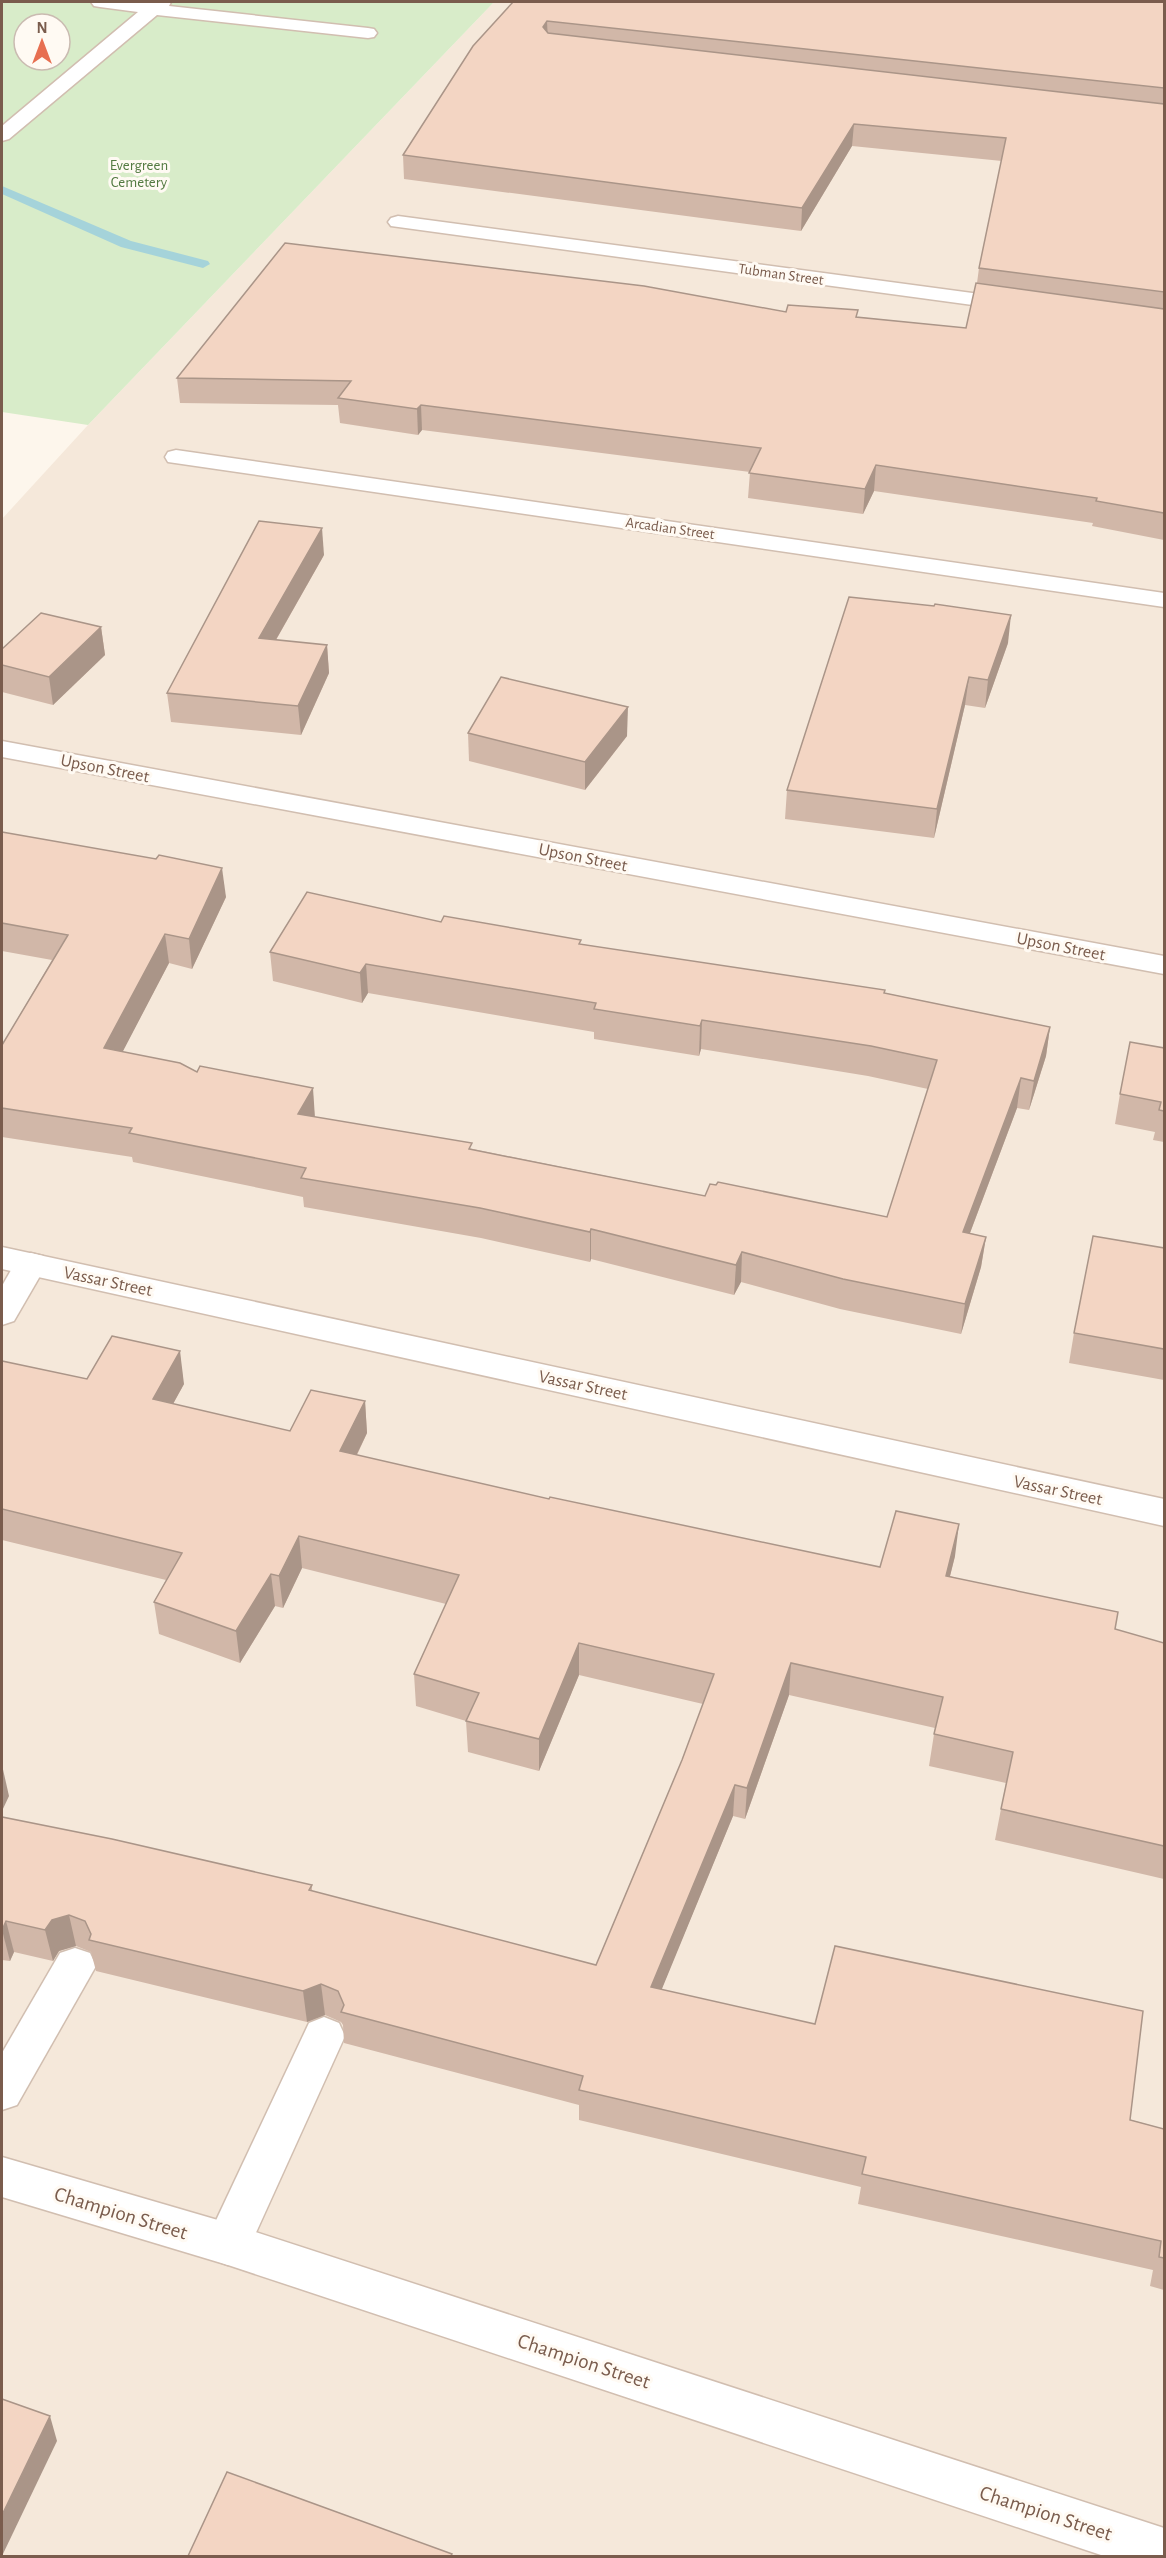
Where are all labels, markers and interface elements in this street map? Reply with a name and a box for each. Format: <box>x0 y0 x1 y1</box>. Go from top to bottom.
north arrow <box>12 12 72 72</box>
text: N <box>36 20 48 36</box>
park label: Evergreen Cemetery <box>110 158 168 190</box>
street label: Tubman Street <box>737 261 825 288</box>
street label: Arcadian Street <box>625 515 716 542</box>
street label: Upson Street <box>59 752 151 786</box>
street label: Upson Street <box>537 841 629 875</box>
street label: Upson Street <box>1015 930 1107 964</box>
street label: Vassar Street <box>62 1264 154 1300</box>
street label: Vassar Street <box>537 1368 629 1404</box>
street label: Vassar Street <box>1012 1473 1104 1509</box>
street label: Champion Street <box>52 2183 190 2244</box>
street label: Champion Street <box>515 2330 653 2393</box>
street label: Champion Street <box>977 2482 1115 2545</box>

